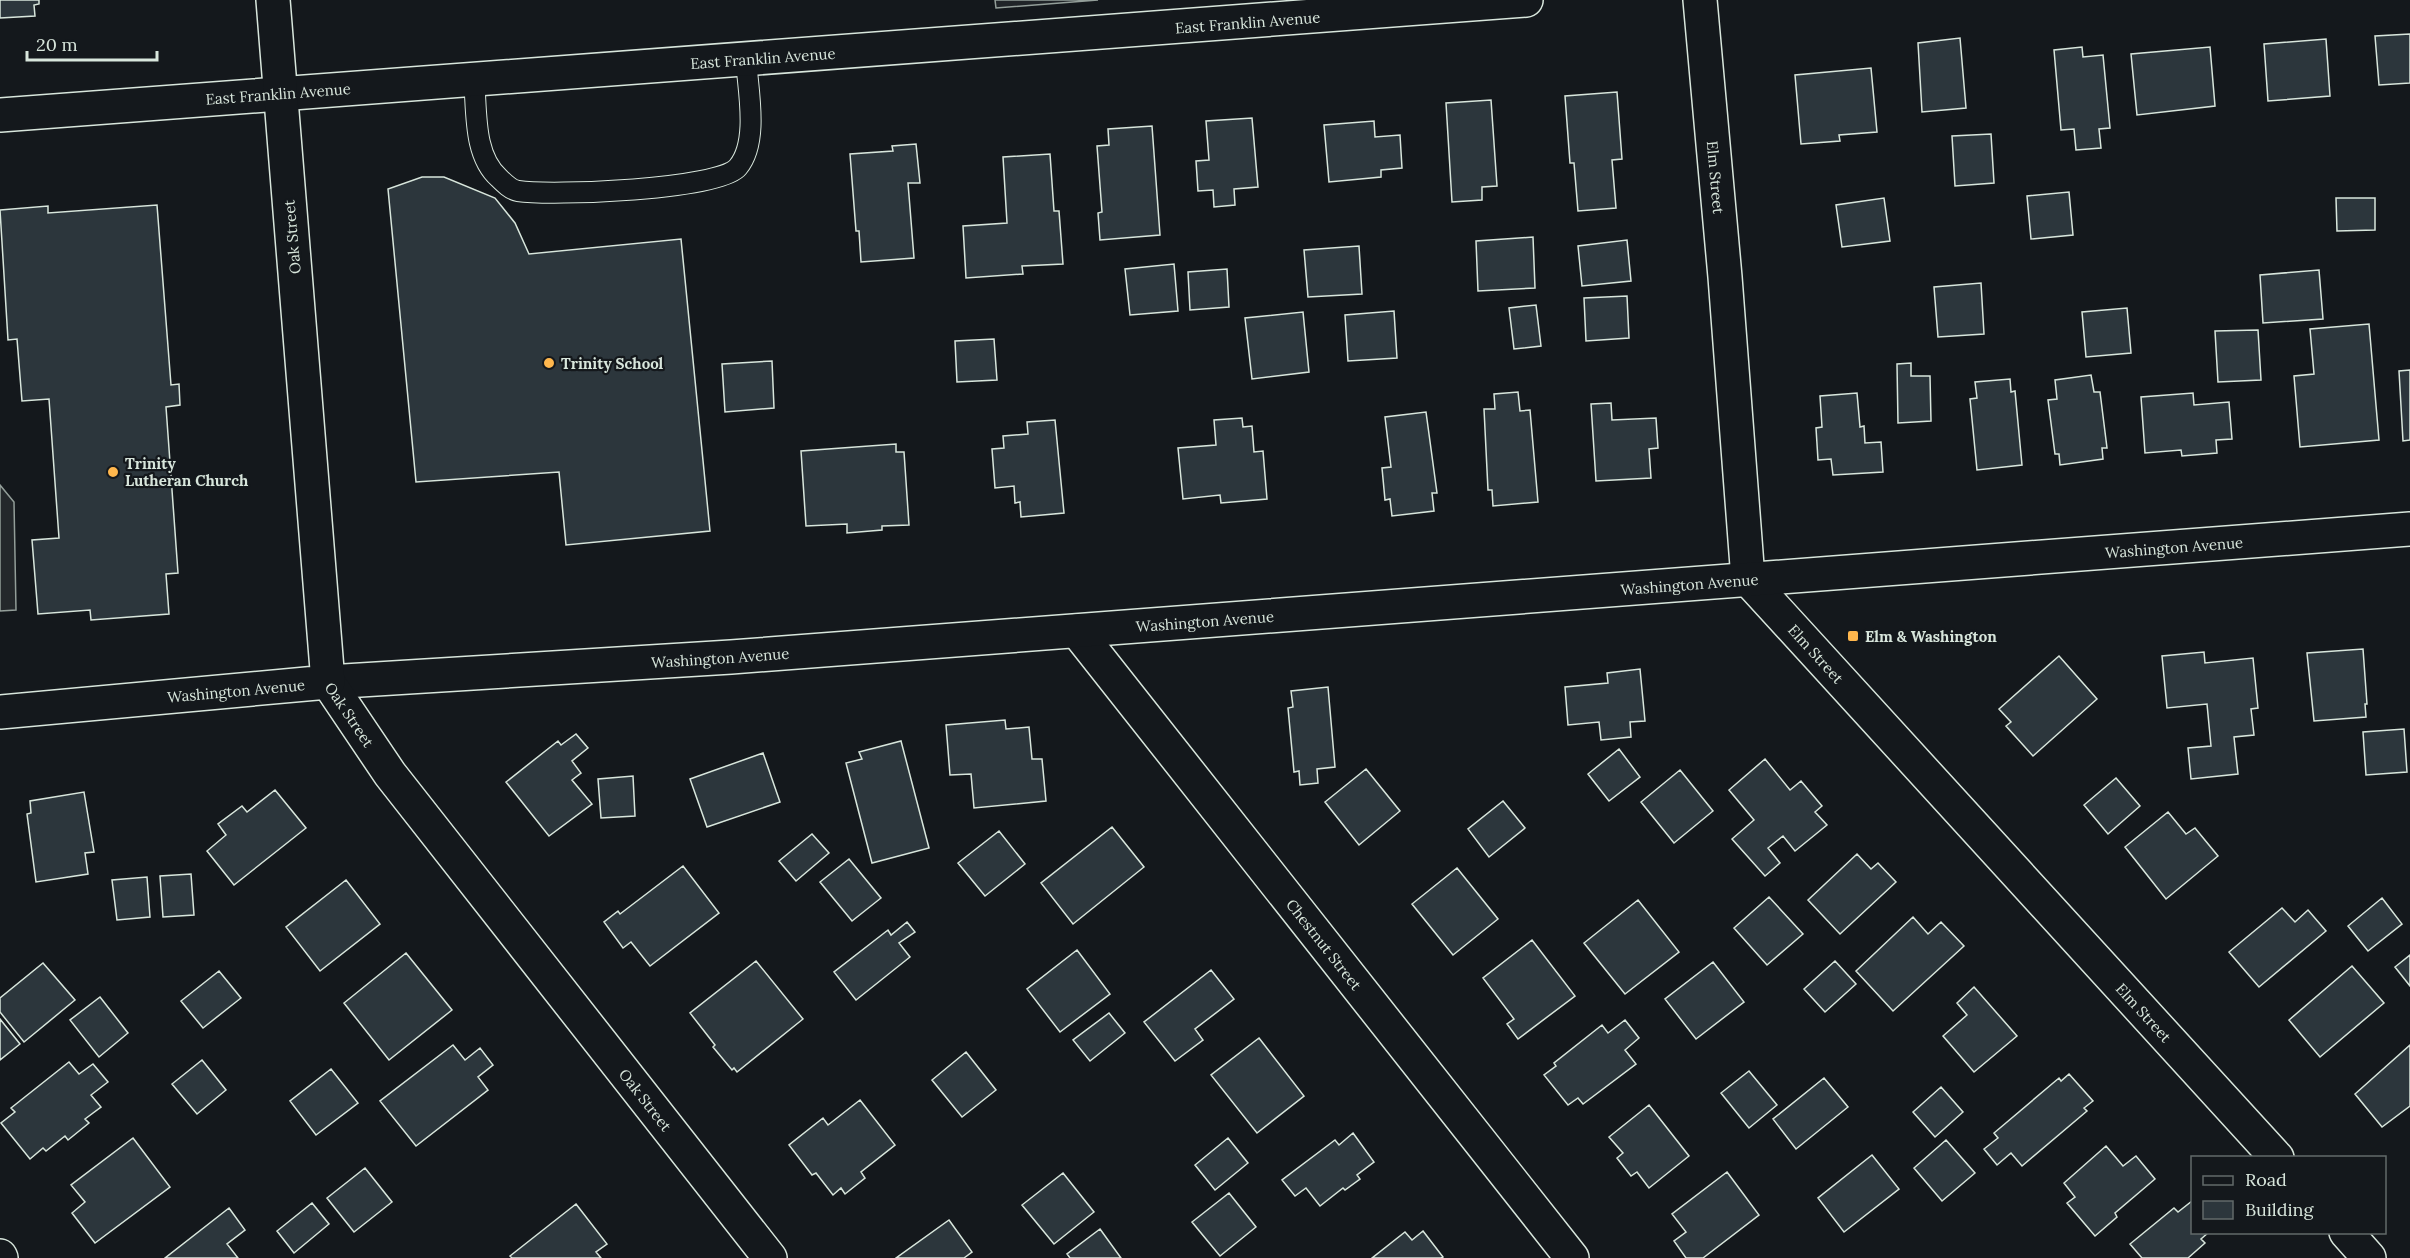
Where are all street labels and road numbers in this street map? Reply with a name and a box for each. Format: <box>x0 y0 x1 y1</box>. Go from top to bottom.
street label: East Franklin Avenue <box>1174 7 1321 37</box>
street label: East Franklin Avenue <box>690 43 836 73</box>
street label: East Franklin Avenue <box>205 78 351 108</box>
street label: Elm Street <box>1703 140 1729 215</box>
street label: Oak Street <box>279 199 305 275</box>
street label: Washington Avenue <box>2104 532 2244 562</box>
street label: Washington Avenue <box>1620 569 1759 599</box>
street label: Washington Avenue <box>1135 606 1275 636</box>
street label: Elm Street <box>1784 620 1848 687</box>
street label: Washington Avenue <box>651 643 790 671</box>
street label: Washington Avenue <box>166 675 306 706</box>
street label: Oak Street <box>321 678 379 751</box>
street label: Chestnut Street <box>1282 895 1366 994</box>
street label: Elm Street <box>2112 979 2176 1046</box>
street label: Oak Street <box>615 1065 676 1135</box>

